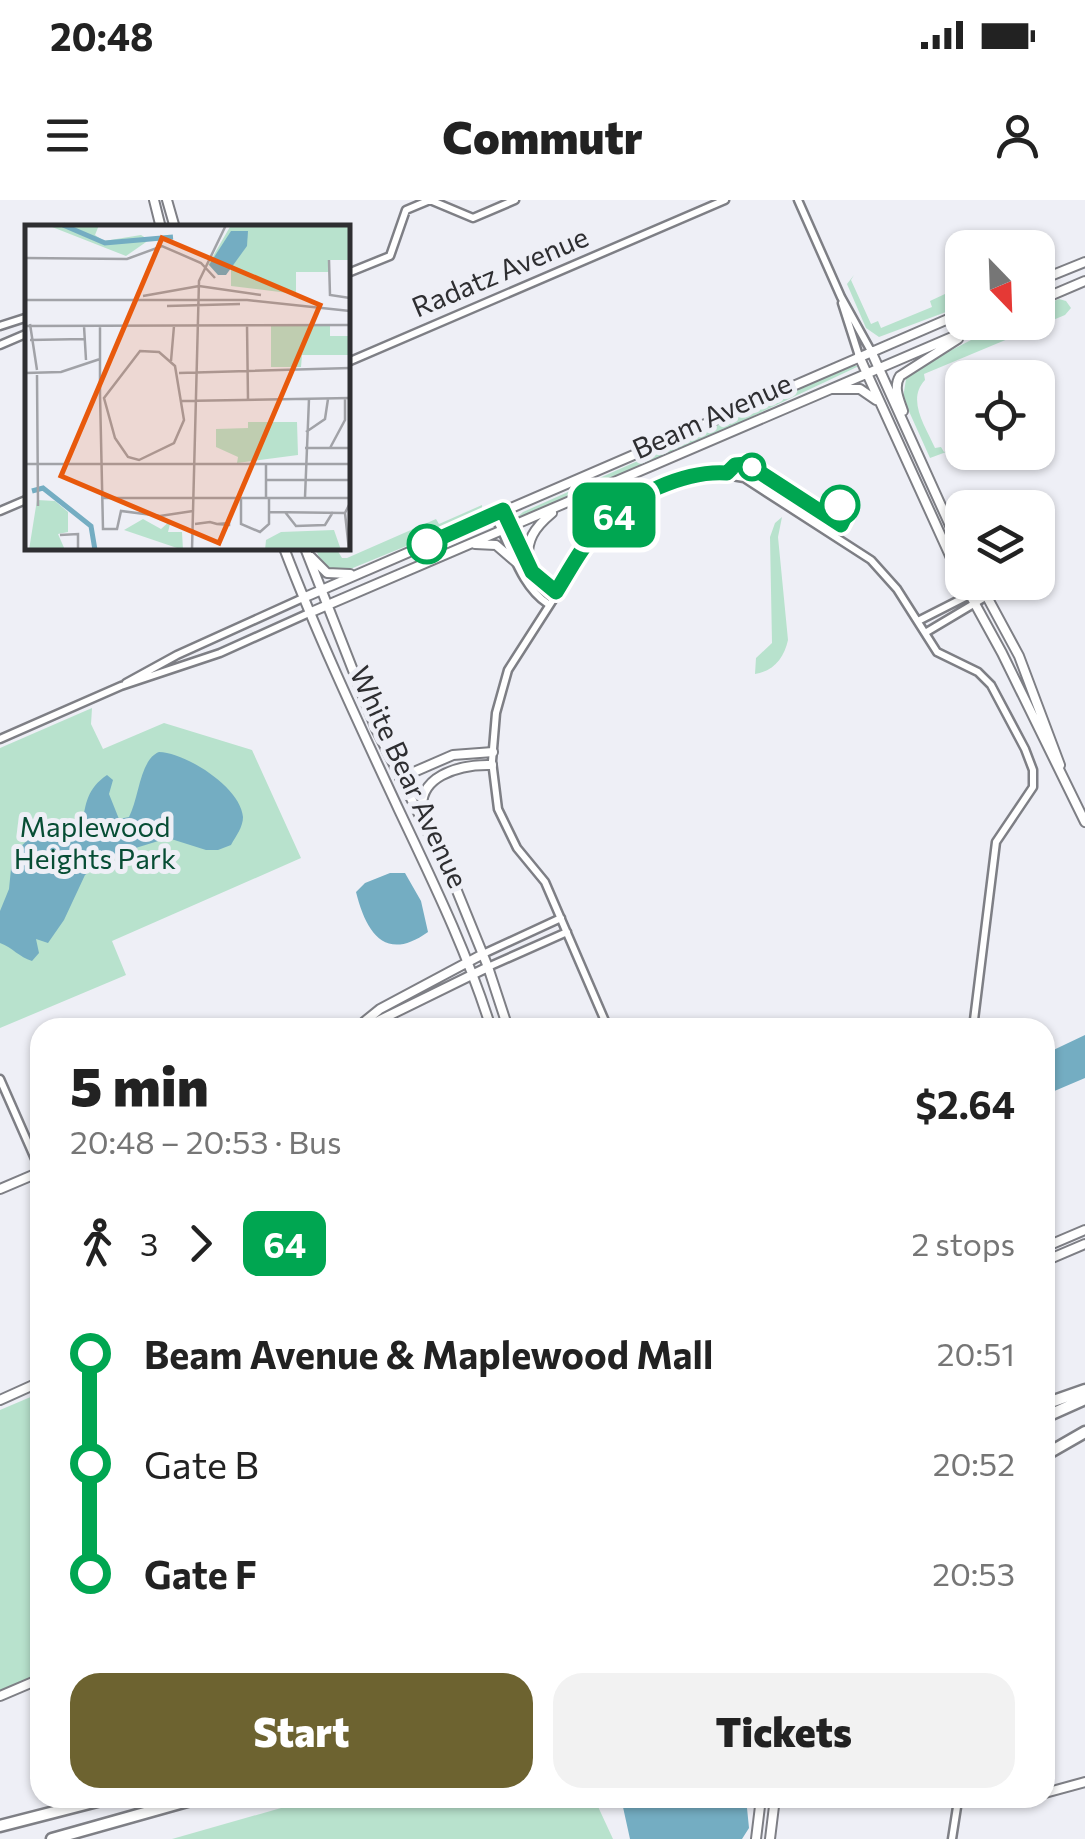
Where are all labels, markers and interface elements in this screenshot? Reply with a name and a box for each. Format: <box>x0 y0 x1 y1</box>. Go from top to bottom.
text: 20:48 <box>50 12 154 59</box>
icon: menu <box>40 108 95 163</box>
text: Commutr <box>442 108 643 163</box>
icon: person <box>990 108 1045 163</box>
street label: Radatz Avenue <box>406 219 593 324</box>
inset map <box>25 225 350 550</box>
north arrow <box>945 230 1055 340</box>
map controls <box>945 230 1055 600</box>
button: locate <box>945 360 1055 470</box>
street label: Beam Avenue <box>627 365 796 465</box>
unlabelled marker <box>739 454 765 480</box>
line badge: 64 <box>569 482 659 548</box>
unlabelled marker <box>821 486 859 524</box>
button: layers <box>945 490 1055 600</box>
text: 64 <box>592 494 636 537</box>
unlabelled marker <box>408 525 446 563</box>
street label: White Bear Avenue <box>344 660 476 893</box>
park label: Maplewood Heights Park <box>14 809 176 875</box>
text: 5 min <box>70 1050 209 1117</box>
text: $2.64 <box>915 1080 1015 1127</box>
text: 20:48 – 20:53 · Bus <box>70 1121 341 1161</box>
icon: walk <box>70 1216 125 1271</box>
icon: forward <box>173 1216 228 1271</box>
text: 64 <box>263 1222 306 1265</box>
text: 3 <box>140 1223 158 1263</box>
text: 2 stops <box>911 1223 1015 1263</box>
text: Beam Avenue & Maplewood Mall <box>144 1330 713 1377</box>
text: 20:51 <box>937 1333 1015 1373</box>
text: Gate B <box>144 1440 259 1487</box>
text: 20:52 <box>933 1443 1015 1483</box>
text: Gate F <box>144 1550 257 1597</box>
text: 20:53 <box>932 1553 1015 1593</box>
button: Start <box>70 1673 533 1788</box>
button: Tickets <box>553 1673 1015 1788</box>

